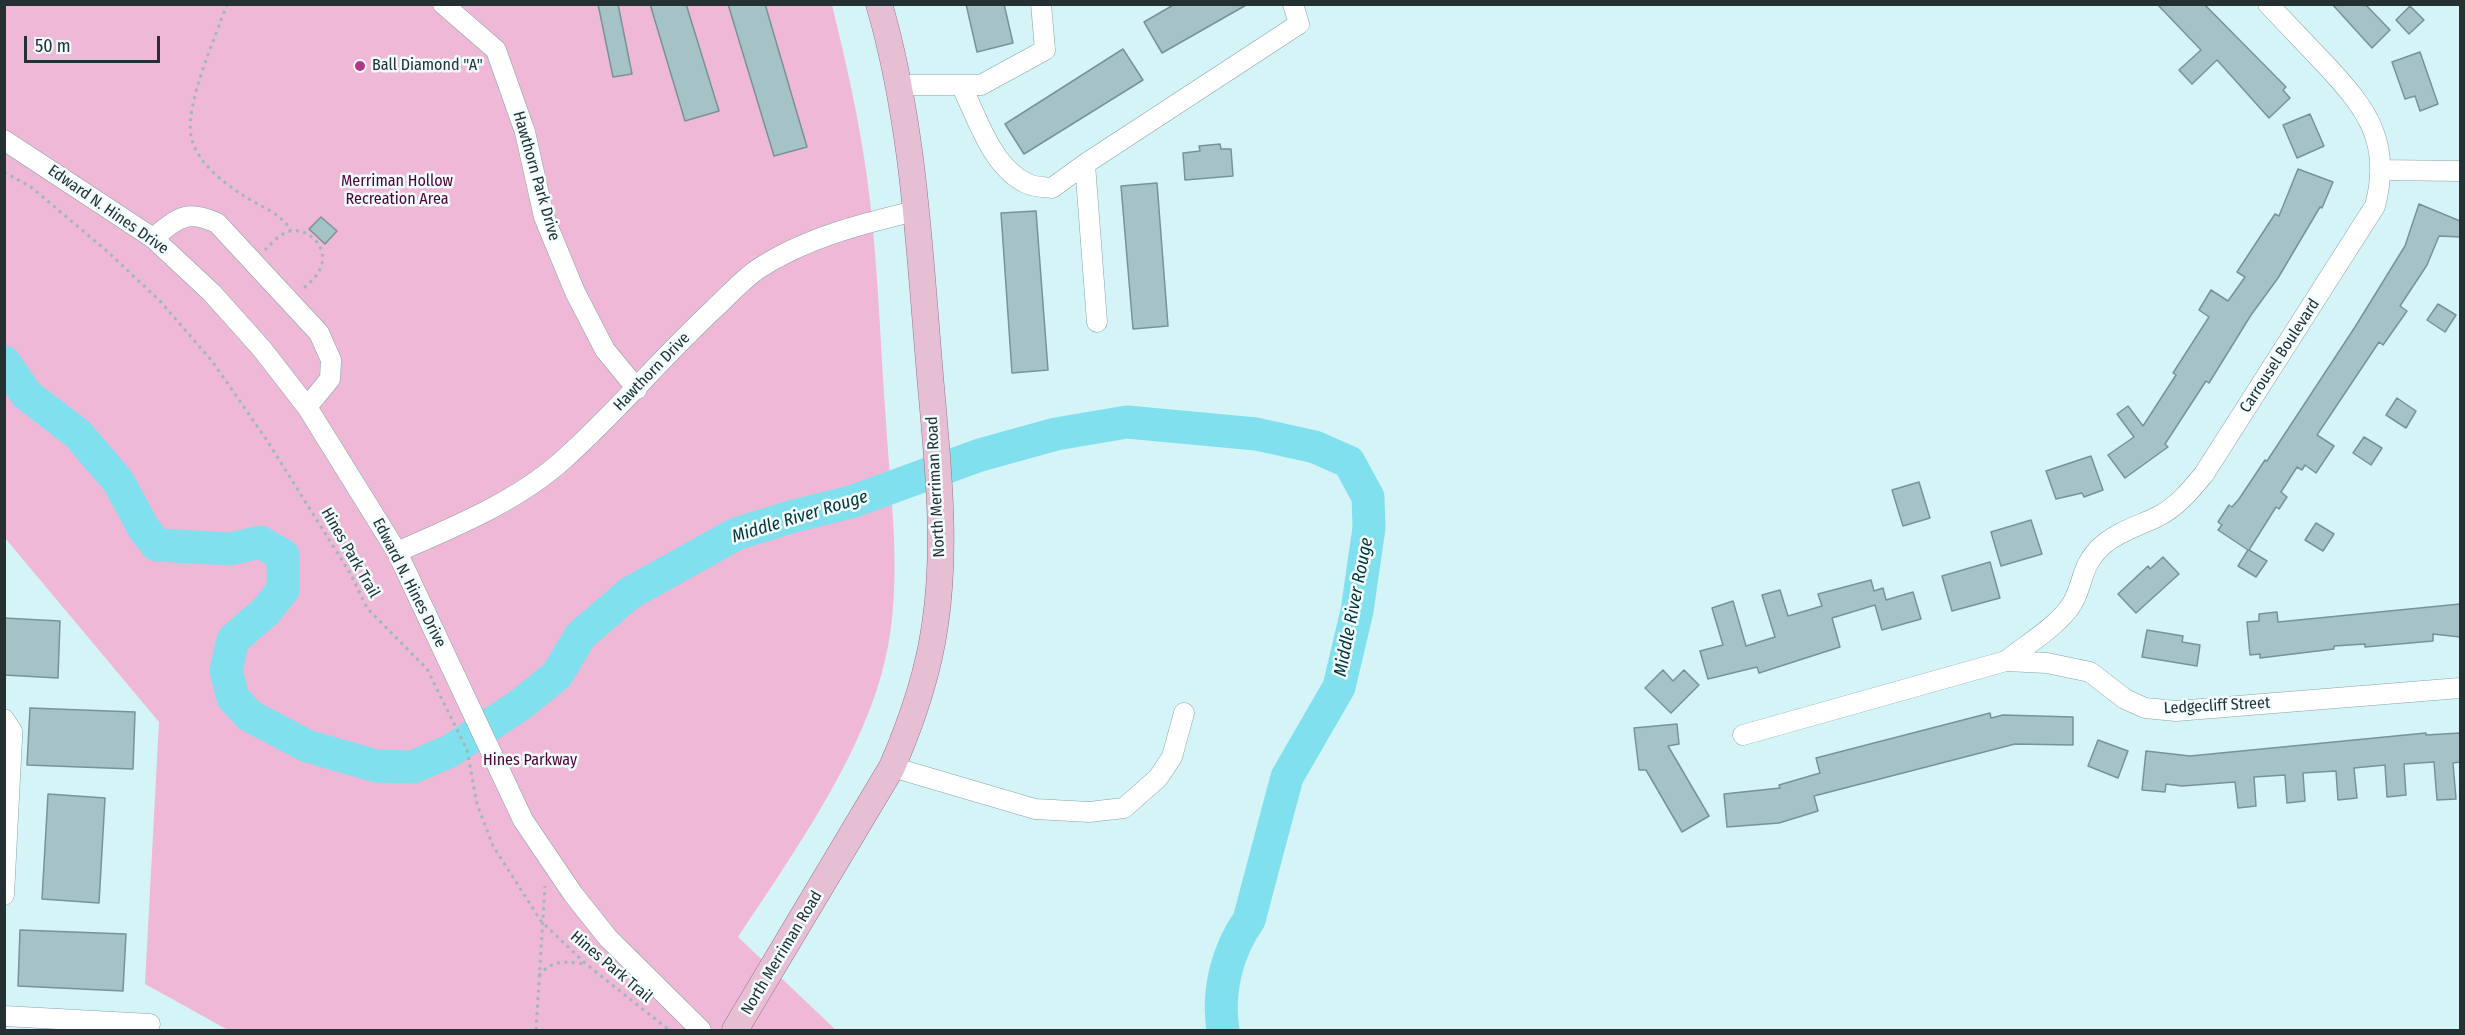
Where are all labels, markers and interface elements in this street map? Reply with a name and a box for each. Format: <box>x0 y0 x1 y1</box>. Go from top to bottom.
scale bar <box>27 24 164 62</box>
text: 50 m <box>35 35 71 57</box>
place label: Ball Diamond "A" <box>372 56 483 76</box>
marker: Ball Diamond "A" <box>353 59 367 73</box>
street label: Hawthorn Park Drive <box>508 109 564 243</box>
street label: Edward N. Hines Drive <box>44 161 172 259</box>
park label: Merriman Hollow Recreation Area <box>341 172 453 210</box>
street label: Carrousel Boulevard <box>2236 295 2324 417</box>
street label: Hawthorn Drive <box>610 329 694 415</box>
street label: North Merriman Road <box>923 416 949 558</box>
water label: Middle River Rouge <box>729 486 871 548</box>
street label: Hines Park Trail <box>316 504 384 602</box>
street label: Edward N. Hines Drive <box>368 515 450 651</box>
water label: Middle River Rouge <box>1330 536 1378 678</box>
street label: Ledgecliff Street <box>2163 694 2271 718</box>
park label: Hines Parkway <box>483 751 577 771</box>
street label: North Merriman Road <box>737 888 827 1018</box>
street label: Hines Park Trail <box>566 927 656 1007</box>

